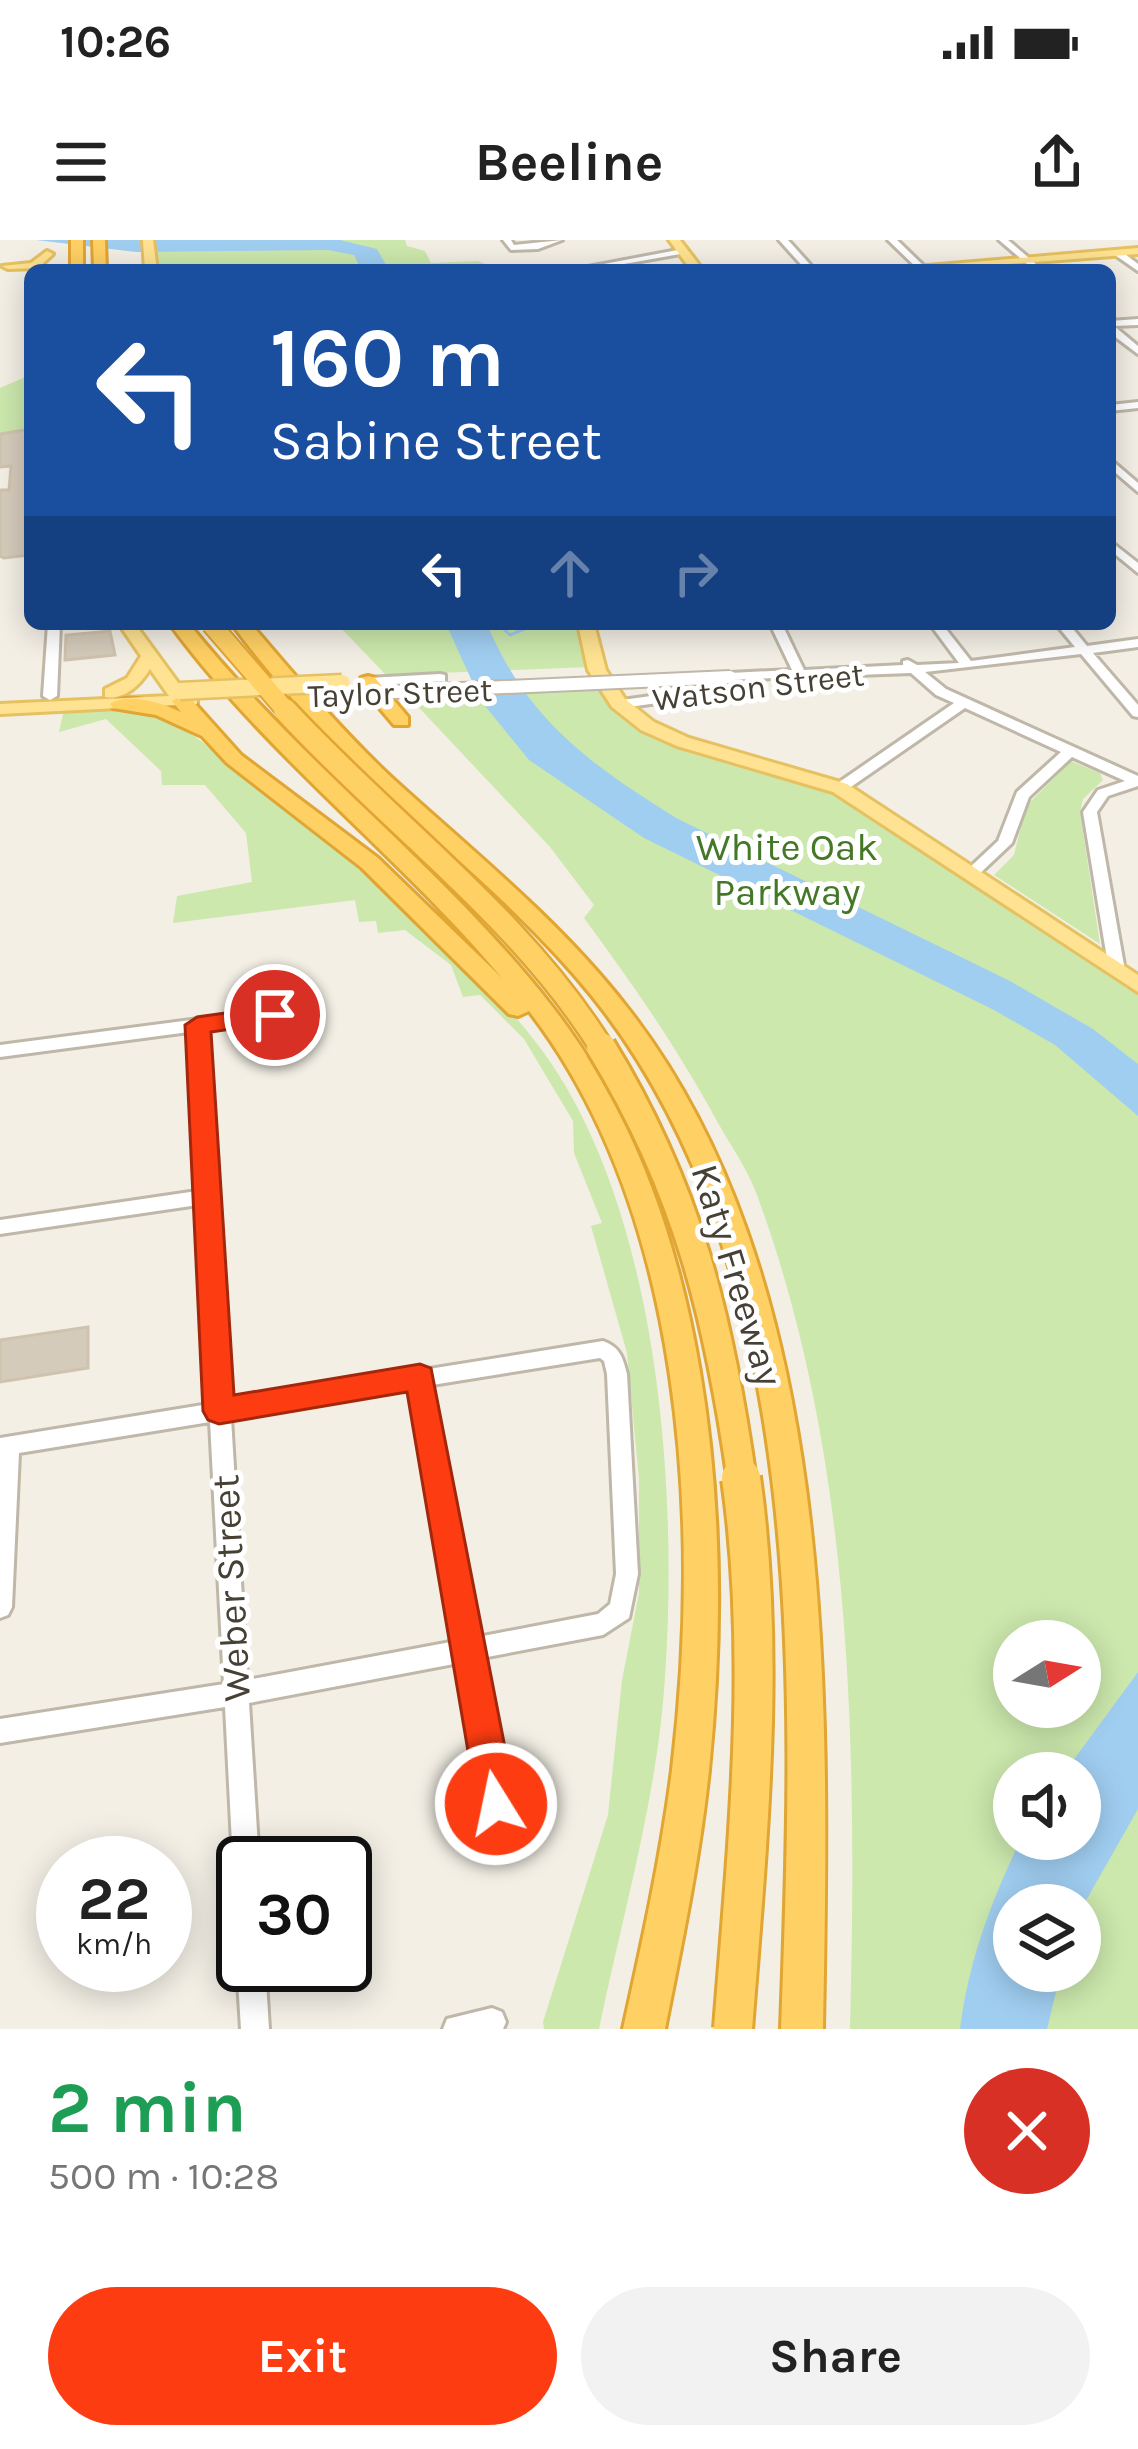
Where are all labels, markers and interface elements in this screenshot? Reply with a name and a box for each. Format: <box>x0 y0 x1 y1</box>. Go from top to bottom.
text: 10:26 <box>60 16 171 68</box>
icon: menu <box>48 129 114 195</box>
icon: share <box>1024 129 1090 195</box>
text: Beeline <box>475 130 663 194</box>
text: 160 m <box>270 309 505 407</box>
icon: left <box>72 312 228 468</box>
text: Sabine Street <box>270 409 602 473</box>
icon: left <box>411 540 477 606</box>
icon: ahead <box>537 540 603 606</box>
icon: right <box>663 540 729 606</box>
street label: Watson Street <box>650 655 866 719</box>
street label: Taylor Street <box>307 671 493 715</box>
park label: White Oak Parkway <box>696 824 878 915</box>
pin <box>224 964 326 1066</box>
icon: arrive <box>242 982 308 1048</box>
street label: Katy Freeway <box>681 1159 793 1392</box>
street label: Weber Street <box>202 1473 260 1703</box>
north arrow <box>993 1620 1101 1728</box>
map controls <box>993 1620 1101 1992</box>
position arrow <box>433 1741 559 1867</box>
button: sound <box>993 1752 1101 1860</box>
speed limit sign: 30 <box>216 1836 372 1992</box>
text: 22 <box>78 1864 150 1934</box>
button: layers <box>993 1884 1101 1992</box>
text: km/h <box>76 1926 152 1962</box>
text: 2 min <box>48 2066 247 2150</box>
button: close <box>964 2068 1090 2194</box>
text: 500 m · 10:28 <box>48 2153 279 2199</box>
button: Exit <box>48 2287 557 2425</box>
button: Share <box>581 2287 1090 2425</box>

